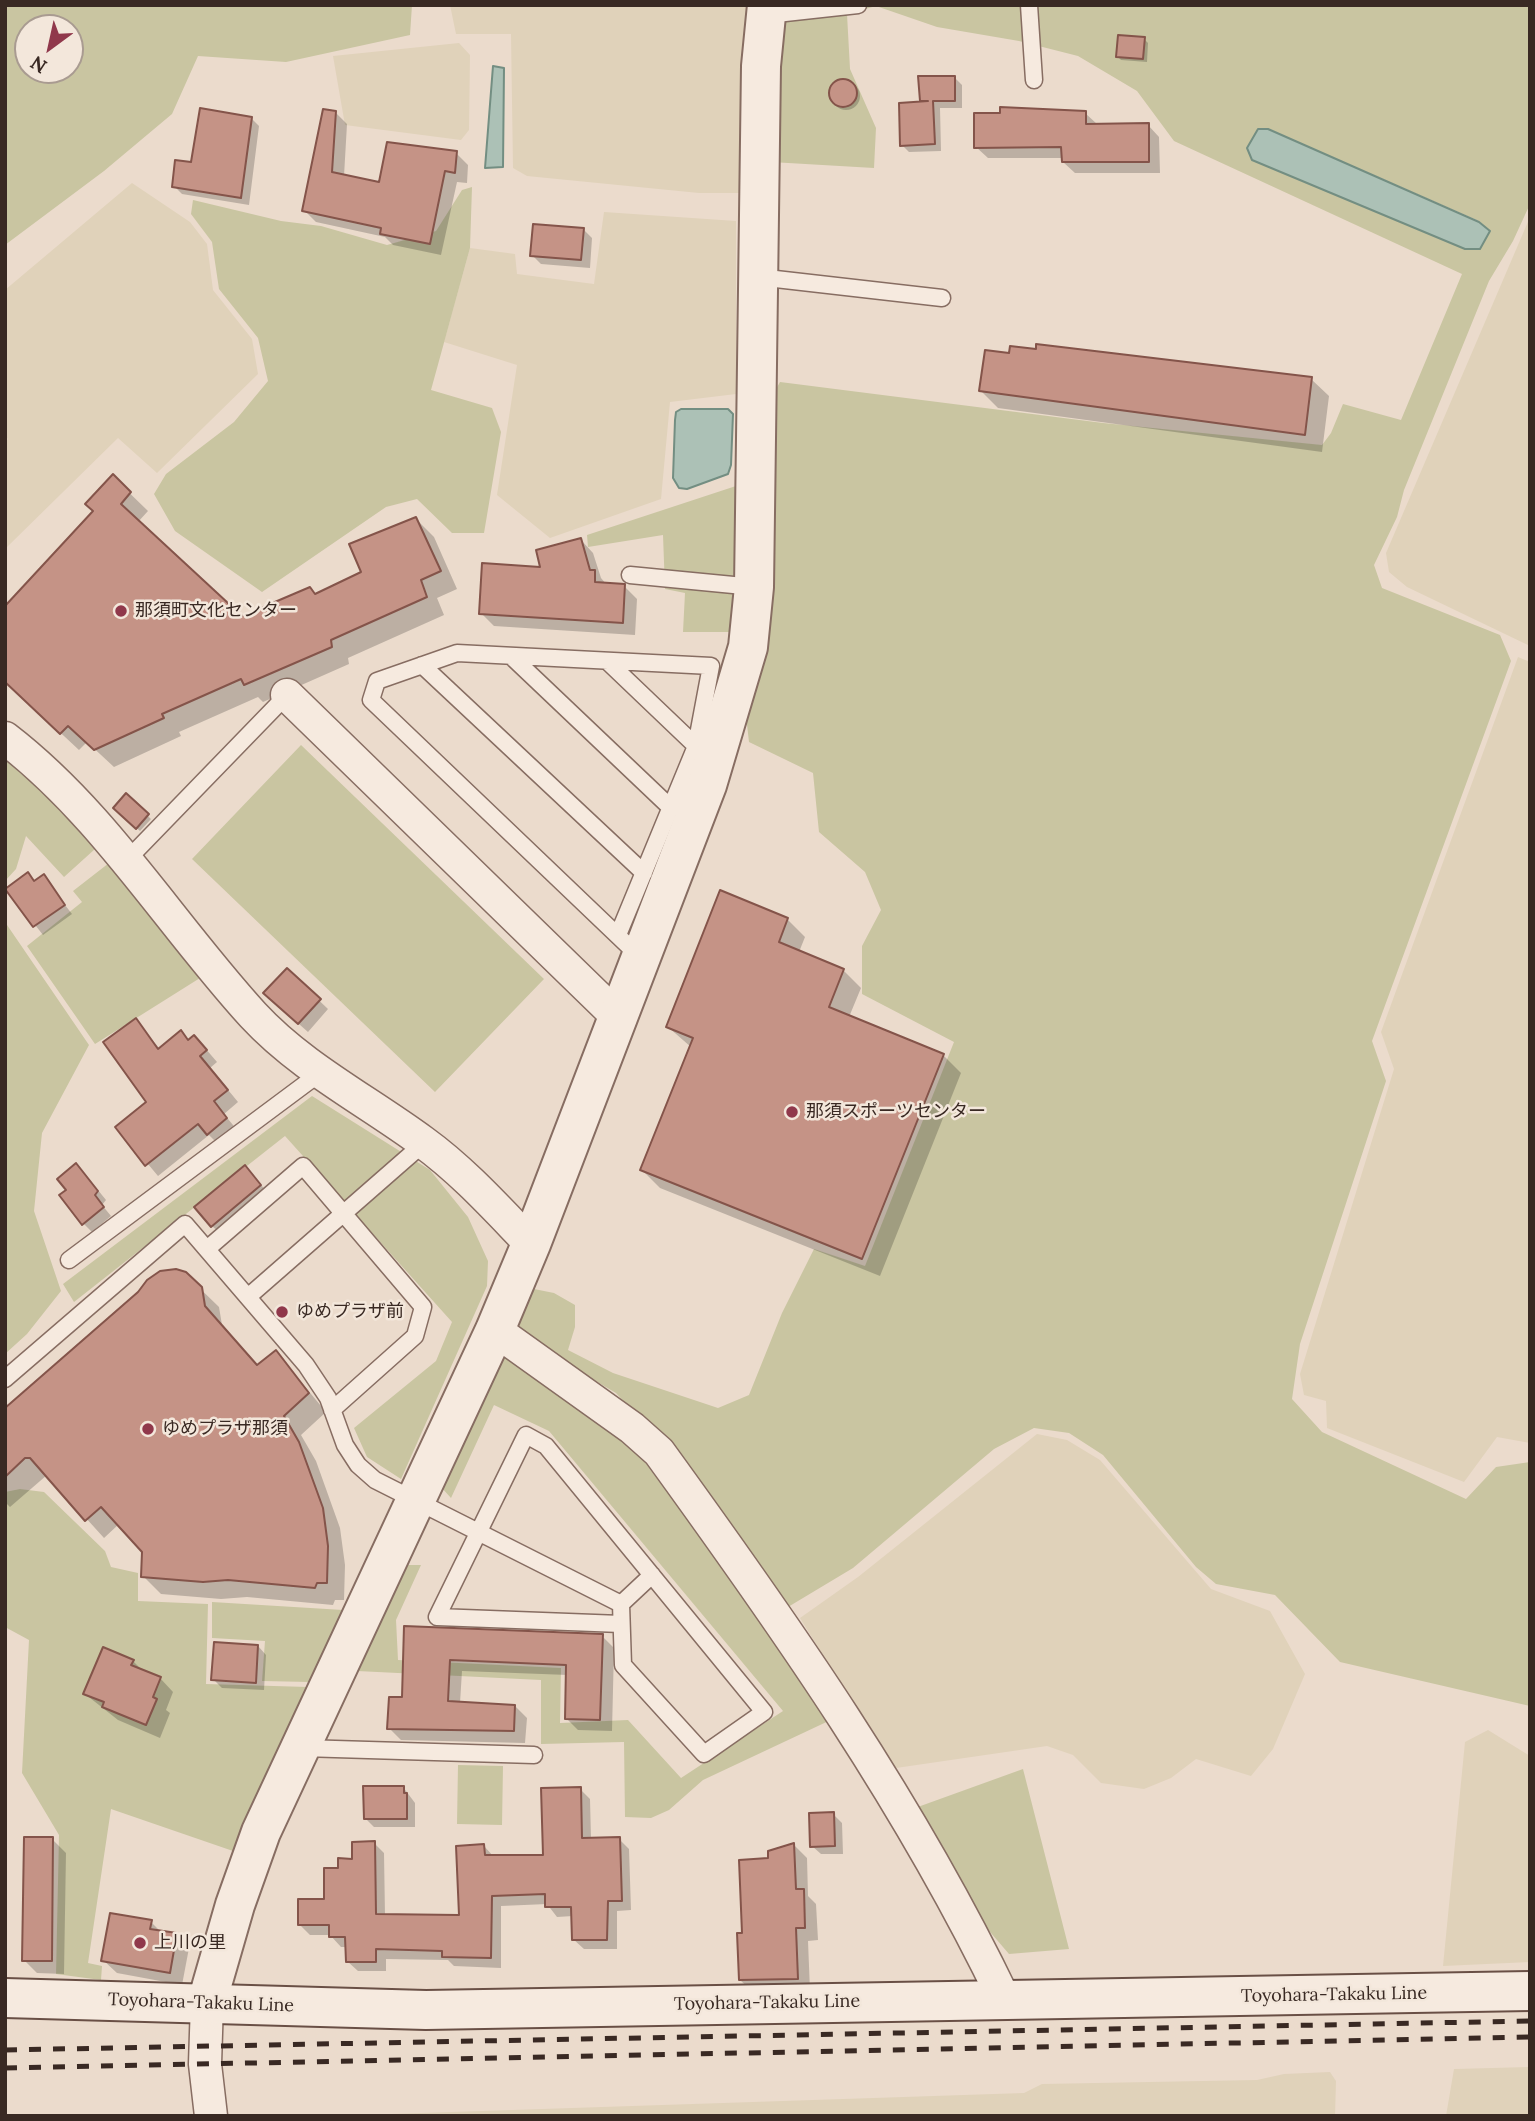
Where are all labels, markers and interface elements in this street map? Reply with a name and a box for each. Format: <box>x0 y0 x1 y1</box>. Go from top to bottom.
north arrow <box>14 14 84 84</box>
text: N <box>26 51 51 79</box>
place label: 那須町文化センター <box>135 600 297 622</box>
marker: 那須町文化センター <box>113 603 129 619</box>
place label: 那須スポーツセンター <box>806 1101 986 1123</box>
marker: 那須スポーツセンター <box>784 1104 800 1120</box>
place label: ゆめプラザ前 <box>296 1301 404 1323</box>
marker: ゆめプラザ前 <box>274 1304 290 1320</box>
place label: ゆめプラザ那須 <box>162 1418 288 1440</box>
marker: ゆめプラザ那須 <box>140 1421 156 1437</box>
place label: 上川の里 <box>154 1932 226 1954</box>
marker: 上川の里 <box>132 1935 148 1951</box>
street label: Toyohara-Takaku Line <box>1241 1983 1427 2007</box>
street label: Toyohara-Takaku Line <box>108 1989 294 2017</box>
street label: Toyohara-Takaku Line <box>674 1991 860 2015</box>

